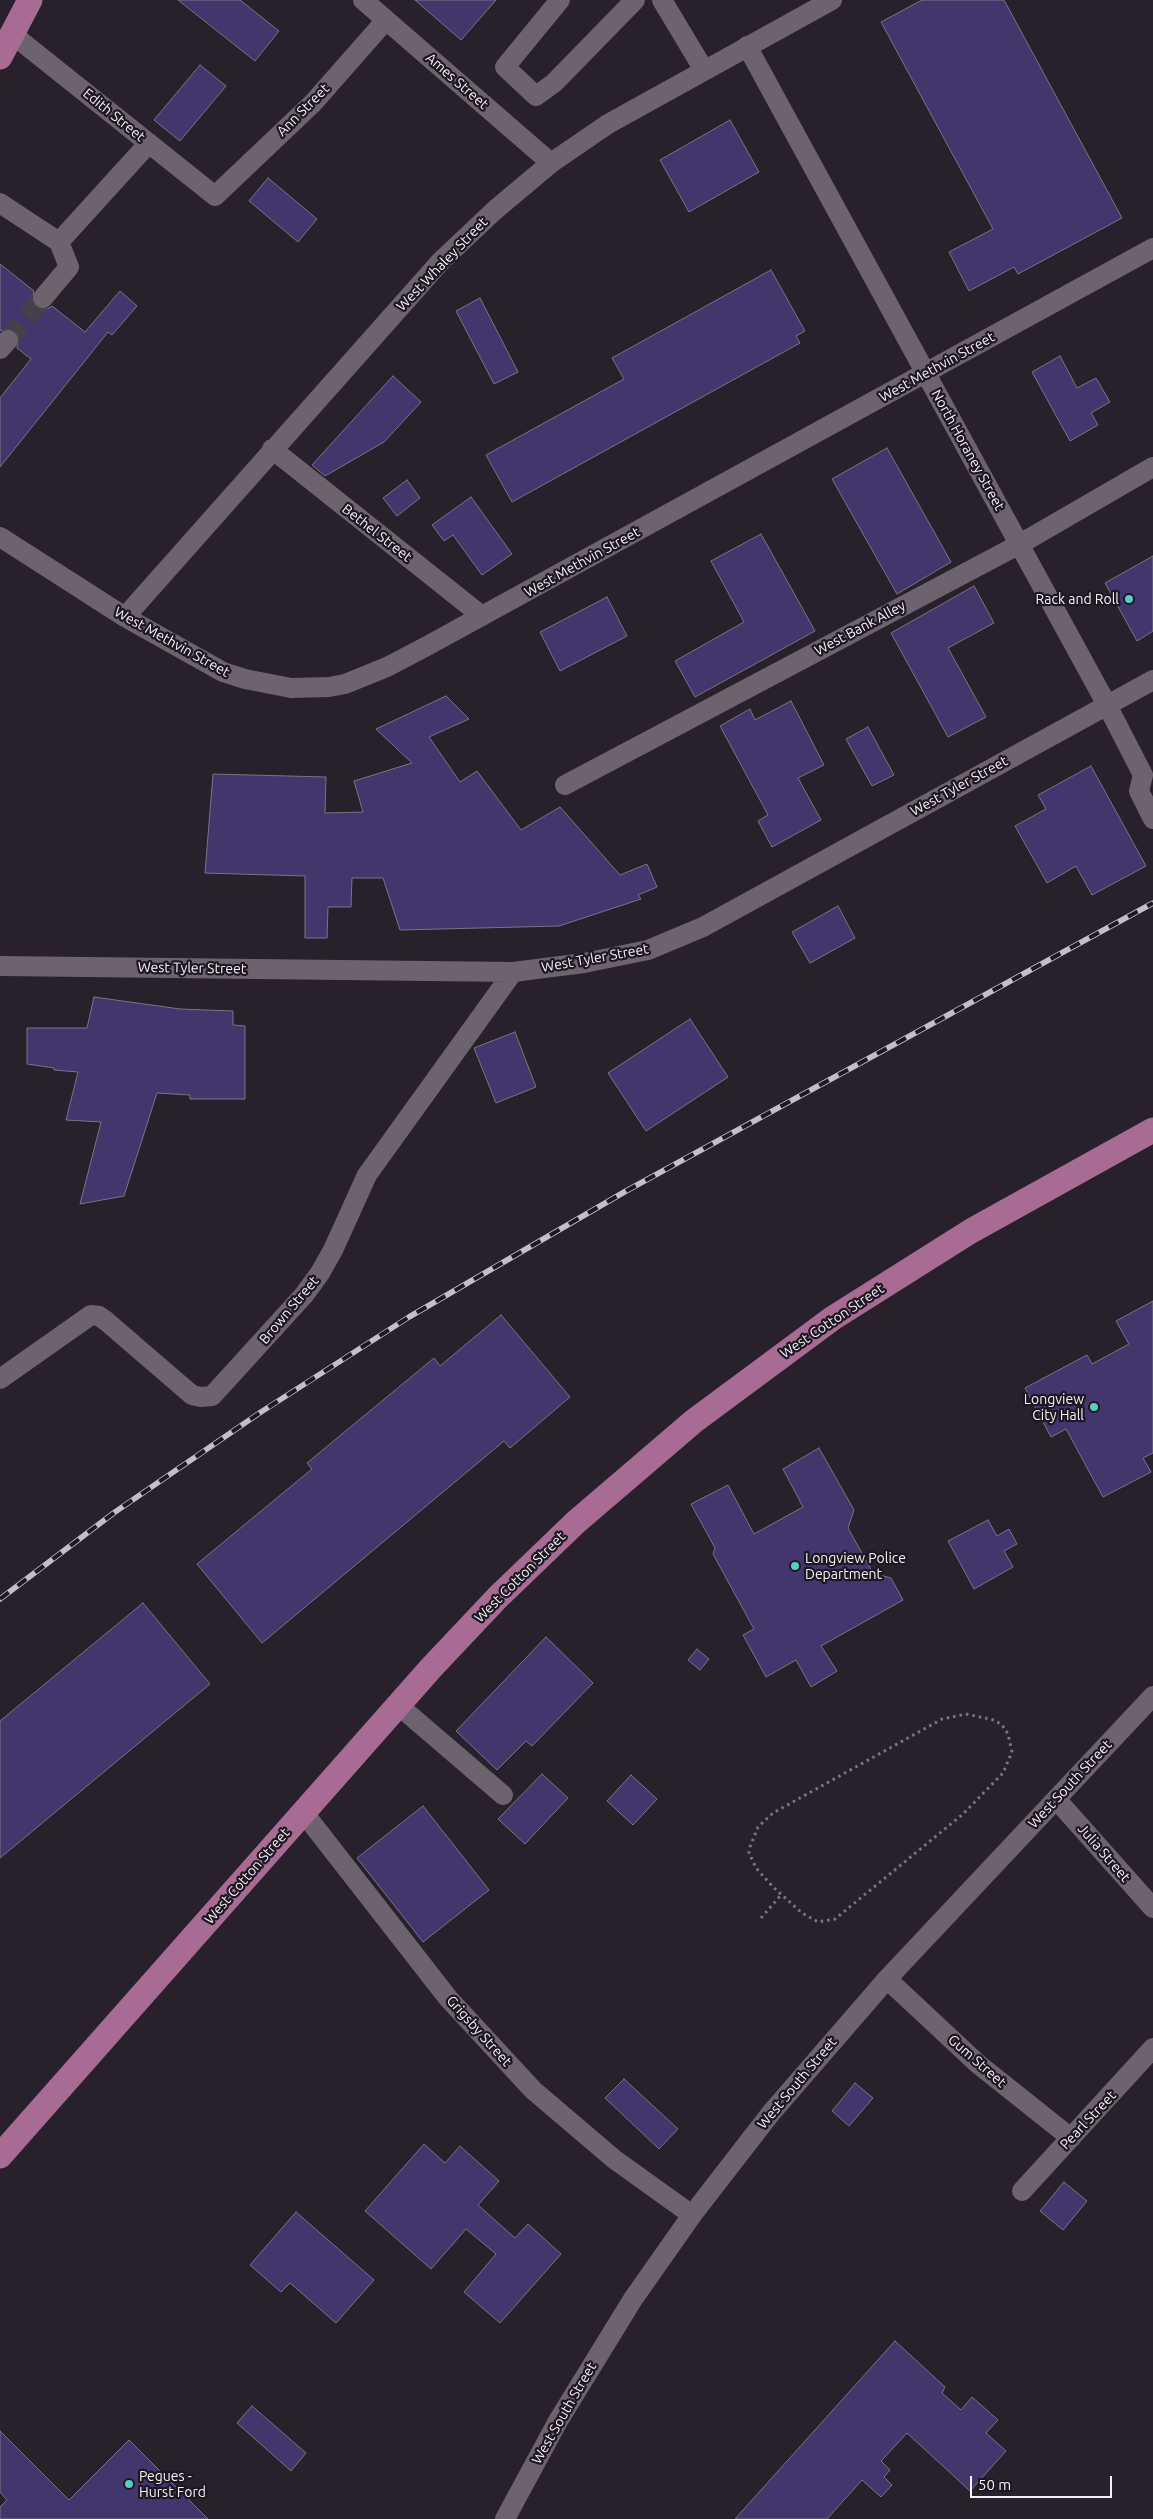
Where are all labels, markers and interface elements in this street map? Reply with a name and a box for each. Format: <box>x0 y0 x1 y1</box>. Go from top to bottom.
street label: Ames Street <box>422 49 492 113</box>
street label: Ann Street <box>273 80 333 140</box>
street label: Edith Street <box>80 85 148 145</box>
street label: West Whaley Street <box>393 214 491 314</box>
street label: West Methvin Street <box>876 328 998 406</box>
street label: North Horaney Street <box>928 387 1008 513</box>
street label: Bethel Street <box>339 501 415 565</box>
street label: West Methvin Street <box>521 523 643 601</box>
place label: Rack and Roll <box>1036 591 1119 607</box>
marker: Rack and Roll <box>1123 593 1135 605</box>
street label: West Bank Alley <box>812 597 908 659</box>
street label: West Methvin Street <box>111 603 233 681</box>
street label: West Tyler Street <box>907 752 1011 820</box>
street label: West Tyler Street <box>540 940 650 976</box>
street label: West Tyler Street <box>138 959 246 977</box>
street label: Brown Street <box>256 1273 322 1347</box>
street label: West Cotton Street <box>777 1280 887 1362</box>
place label: Longview City Hall <box>1024 1391 1084 1424</box>
marker: Longview City Hall <box>1088 1401 1100 1413</box>
street label: West Cotton Street <box>471 1528 569 1626</box>
place label: Longview Police Department <box>805 1550 906 1582</box>
marker: Longview Police Department <box>789 1560 801 1572</box>
street label: West South Street <box>1025 1736 1115 1832</box>
street label: Julia Street <box>1074 1821 1134 1885</box>
street label: West Cotton Street <box>201 1825 293 1927</box>
street label: Grigsby Street <box>443 1992 515 2070</box>
street label: Gum Street <box>944 2031 1010 2091</box>
street label: West South Street <box>754 2034 840 2132</box>
street label: Pearl Street <box>1057 2087 1119 2153</box>
street label: West South Street <box>528 2359 600 2467</box>
scale bar <box>973 2466 1116 2498</box>
place label: Pegues - Hurst Ford <box>139 2468 206 2500</box>
text: 50 m <box>978 2476 1011 2493</box>
marker: Pegues - Hurst Ford <box>123 2478 135 2490</box>

